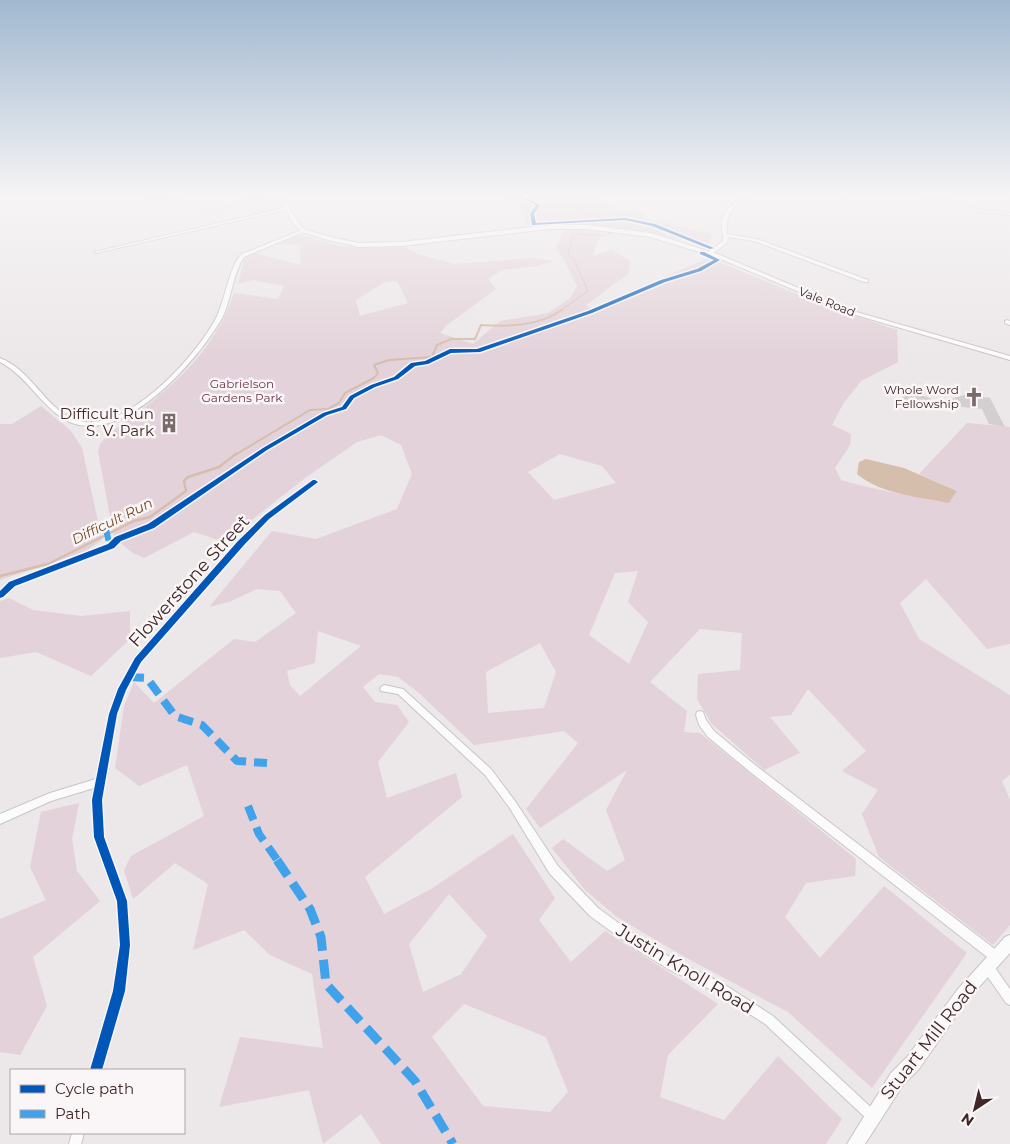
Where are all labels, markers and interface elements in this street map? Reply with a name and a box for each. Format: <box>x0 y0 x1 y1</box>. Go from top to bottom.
street label: Vale Road <box>797 283 858 320</box>
park label: Gabrielson Gardens Park <box>202 376 283 405</box>
place label: Whole Word Fellowship <box>884 382 959 411</box>
church icon: Whole Word Fellowship <box>963 386 985 408</box>
place label: Difficult Run S. V. Park <box>60 404 154 440</box>
building icon: Difficult Run S. V. Park <box>158 412 180 434</box>
water label: Difficult Run <box>68 494 156 548</box>
street label: Flowerstone Street <box>124 510 254 652</box>
street label: Justin Knoll Road <box>611 919 758 1019</box>
street label: Stuart Mill Road <box>876 976 982 1104</box>
legend <box>10 1069 185 1134</box>
text: Cycle path <box>55 1079 134 1098</box>
north arrow <box>950 1084 1000 1134</box>
text: Path <box>55 1104 91 1123</box>
text: N <box>958 1109 977 1130</box>

